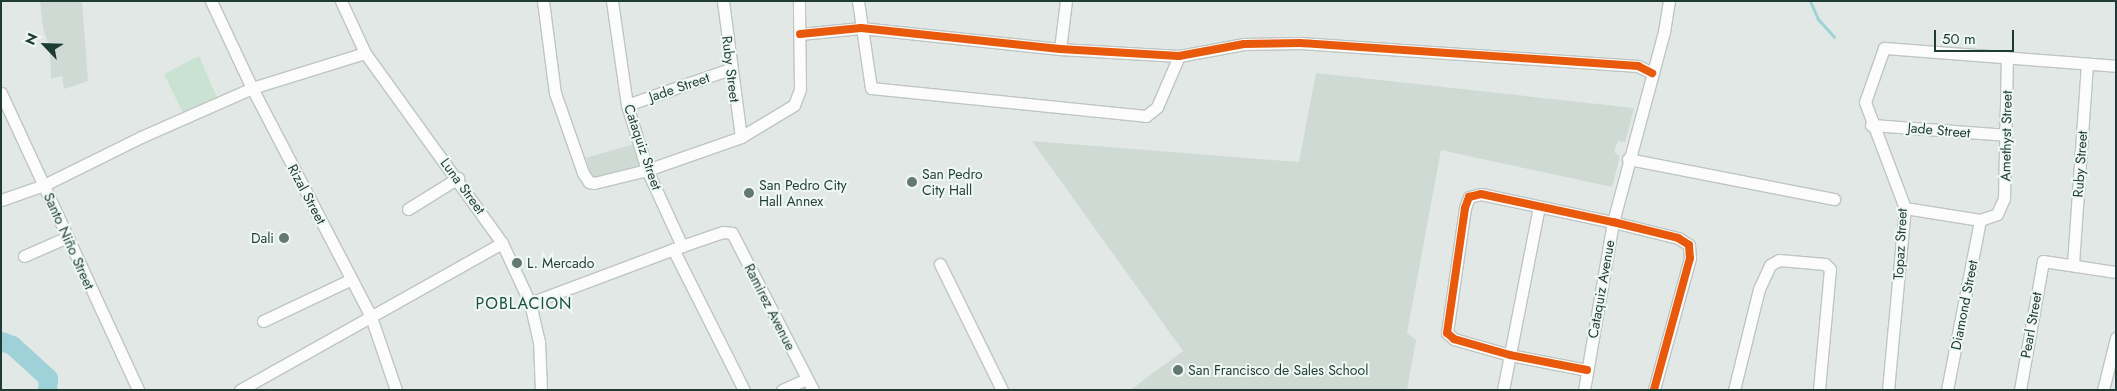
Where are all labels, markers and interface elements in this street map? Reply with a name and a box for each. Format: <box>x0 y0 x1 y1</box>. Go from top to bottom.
north arrow <box>20 20 70 70</box>
scale bar <box>1937 20 2017 52</box>
text: 50 m <box>1942 28 1976 50</box>
text: N <box>20 30 43 48</box>
street label: Ruby Street <box>719 35 743 103</box>
street label: Jade Street <box>647 69 711 105</box>
street label: Amethyst Street <box>1997 90 2015 182</box>
street label: Cataquiz Street <box>620 102 666 192</box>
street label: Jade Street <box>1907 119 1971 141</box>
street label: Ruby Street <box>2069 130 2091 198</box>
street label: Luna Street <box>437 155 489 217</box>
street label: Rizal Street <box>284 161 330 227</box>
place label: San Pedro City Hall <box>922 166 983 198</box>
marker: San Pedro City Hall <box>906 176 918 188</box>
place label: San Pedro City Hall Annex <box>759 177 847 210</box>
marker: San Pedro City Hall Annex <box>743 187 755 199</box>
street label: Santo Niño Street <box>40 190 98 292</box>
street label: Topaz Street <box>1890 208 1910 280</box>
place label: Dali <box>251 230 274 246</box>
marker: Dali <box>278 232 290 244</box>
street label: Cataquiz Avenue <box>1584 238 1618 340</box>
place label: L. Mercado <box>527 255 594 271</box>
marker: L. Mercado <box>511 257 523 269</box>
street label: Diamond Street <box>1947 259 1981 351</box>
street label: Ramirez Avenue <box>741 261 799 353</box>
street label: Pearl Street <box>2017 291 2045 359</box>
district label: POBLACION <box>474 294 574 314</box>
place label: San Francisco de Sales School <box>1188 362 1368 378</box>
marker: San Francisco de Sales School <box>1172 364 1184 376</box>

